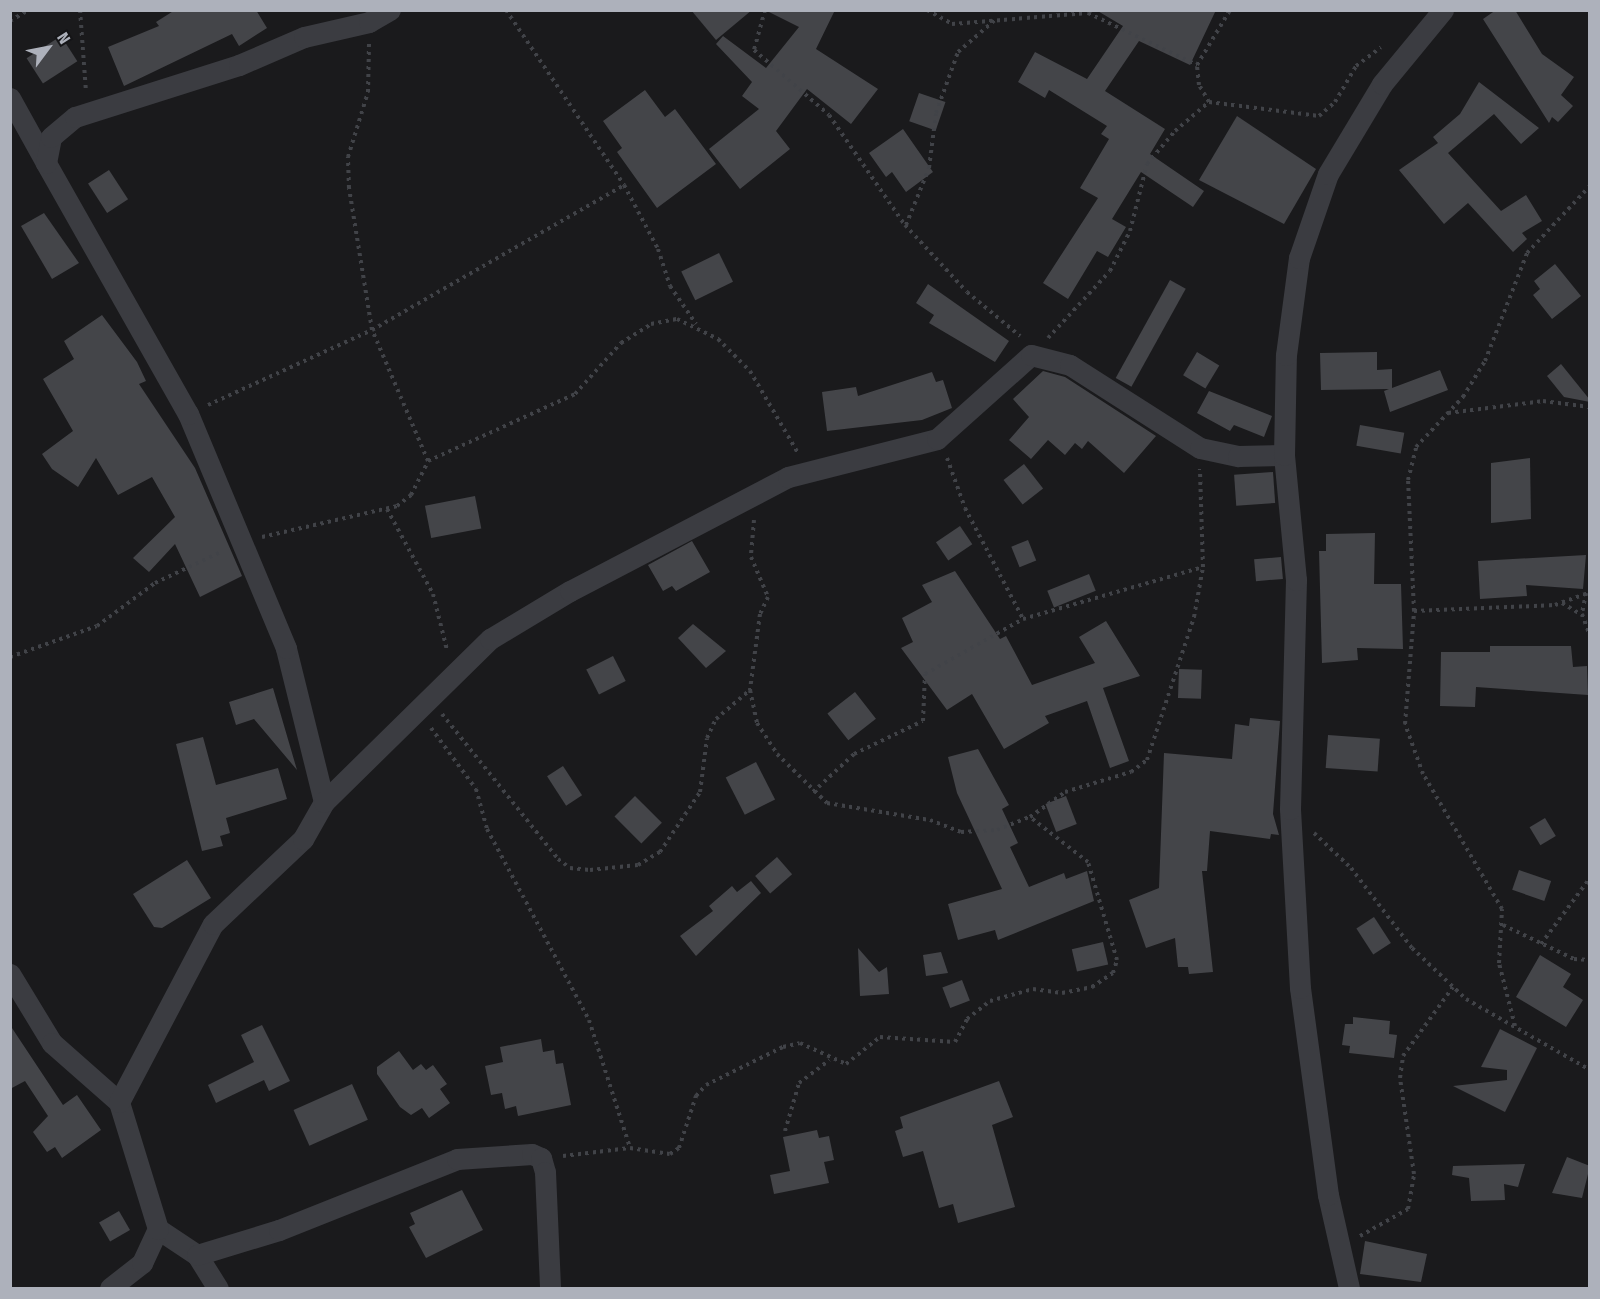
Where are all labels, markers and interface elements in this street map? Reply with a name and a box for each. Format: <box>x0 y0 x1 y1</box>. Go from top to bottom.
north arrow <box>18 18 78 78</box>
text: N <box>53 29 74 47</box>

